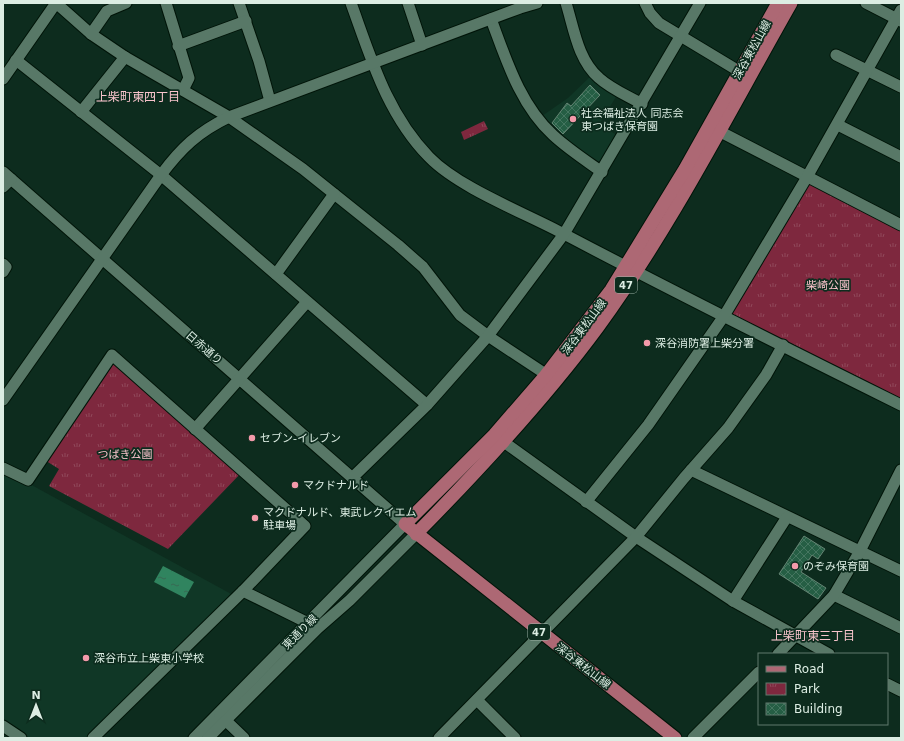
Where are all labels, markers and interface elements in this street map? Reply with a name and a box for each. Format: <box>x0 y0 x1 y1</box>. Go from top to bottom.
street label: 深谷東松山線 <box>730 18 774 82</box>
district label: 上柴町東四丁目 <box>96 90 180 104</box>
place label: 社会福祉法人 同志会 東つばき保育園 <box>581 107 684 133</box>
marker: 社会福祉法人 同志会 東つばき保育園 <box>568 114 578 124</box>
road number: 47 <box>615 277 637 293</box>
park label: 柴崎公園 <box>806 279 850 292</box>
street label: 深谷東松山線 <box>559 297 609 357</box>
street label: 日赤通り <box>183 329 225 367</box>
place label: 深谷消防署上柴分署 <box>655 337 754 350</box>
marker: 深谷消防署上柴分署 <box>642 338 652 348</box>
place label: セブン-イレブン <box>260 432 341 445</box>
marker: セブン-イレブン <box>247 433 257 443</box>
park label: つばき公園 <box>98 448 153 461</box>
place label: マクドナルド <box>303 479 369 492</box>
marker: マクドナルド <box>290 480 300 490</box>
place label: マクドナルド、東武レクイエム 駐車場 <box>263 506 416 532</box>
marker: マクドナルド、東武レクイエム 駐車場 <box>250 513 260 523</box>
place label: のぞみ保育園 <box>803 560 869 573</box>
marker: のぞみ保育園 <box>790 561 800 571</box>
street label: 東通り線 <box>280 612 320 652</box>
road number: 47 <box>528 624 550 640</box>
district label: 上柴町東三丁目 <box>771 629 855 643</box>
street label: 深谷東松山線 <box>553 641 613 691</box>
place label: 深谷市立上柴東小学校 <box>94 652 204 665</box>
marker: 深谷市立上柴東小学校 <box>81 653 91 663</box>
legend <box>758 653 888 725</box>
text: Road <box>794 662 824 676</box>
text: Park <box>794 682 820 696</box>
north arrow <box>16 685 56 725</box>
text: N <box>31 689 41 702</box>
text: Building <box>794 702 843 716</box>

